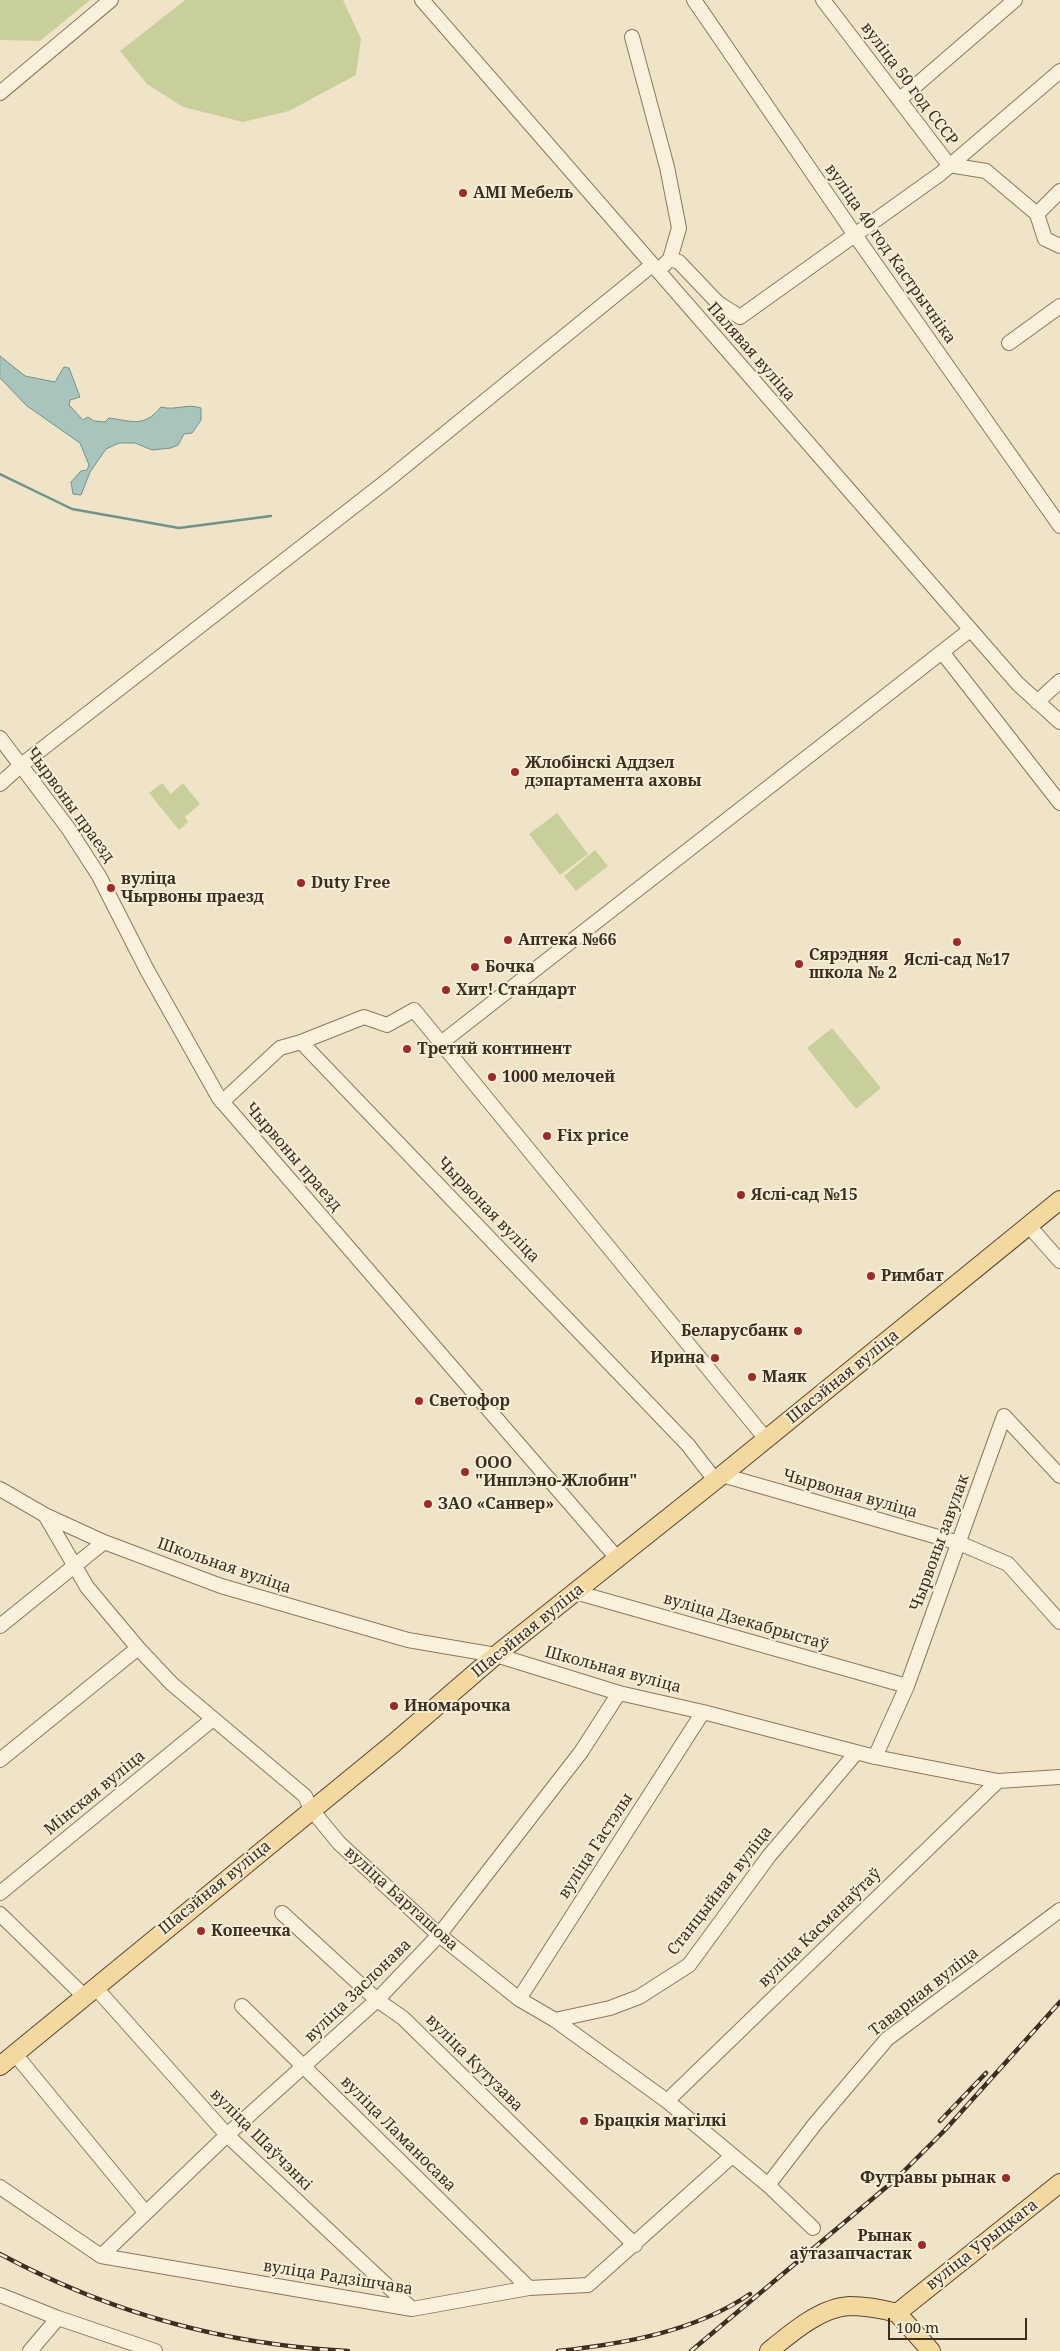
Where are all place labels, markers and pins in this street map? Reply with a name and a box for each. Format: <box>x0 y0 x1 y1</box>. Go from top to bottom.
place label: AMI Мебель <box>473 183 573 203</box>
marker: AMI Мебель <box>457 187 469 199</box>
place label: Жлобінскі Аддзел дэпартамента аховы <box>525 753 701 791</box>
marker: Жлобінскі Аддзел дэпартамента аховы <box>509 766 521 778</box>
place label: вуліца Чырвоны праезд <box>121 869 264 907</box>
place label: Duty Free <box>311 873 390 893</box>
marker: Duty Free <box>295 877 307 889</box>
marker: вуліца Чырвоны праезд <box>105 882 117 894</box>
place label: Аптека №66 <box>518 930 617 950</box>
marker: Аптека №66 <box>502 934 514 946</box>
marker: Яслі-сад №17 <box>951 936 963 948</box>
place label: Сярэдняя школа № 2 <box>809 945 897 983</box>
place label: Яслі-сад №17 <box>904 950 1010 970</box>
place label: Бочка <box>485 957 535 977</box>
marker: Сярэдняя школа № 2 <box>793 958 805 970</box>
marker: Бочка <box>469 961 481 973</box>
place label: Хит! Стандарт <box>456 980 576 1000</box>
marker: Хит! Стандарт <box>440 984 452 996</box>
place label: Третий континент <box>417 1039 572 1059</box>
marker: Третий континент <box>401 1043 413 1055</box>
place label: 1000 мелочей <box>502 1067 615 1087</box>
marker: 1000 мелочей <box>486 1071 498 1083</box>
place label: Fix price <box>557 1126 629 1146</box>
marker: Fix price <box>541 1130 553 1142</box>
place label: Яслі-сад №15 <box>751 1185 858 1205</box>
marker: Яслі-сад №15 <box>735 1189 747 1201</box>
place label: Римбат <box>881 1266 944 1286</box>
marker: Римбат <box>865 1270 877 1282</box>
place label: Беларусбанк <box>681 1321 788 1341</box>
marker: Беларусбанк <box>792 1325 804 1337</box>
place label: Ирина <box>650 1348 705 1368</box>
marker: Ирина <box>709 1352 721 1364</box>
place label: Маяк <box>762 1367 807 1387</box>
marker: Маяк <box>746 1371 758 1383</box>
place label: Светофор <box>429 1391 510 1411</box>
marker: Светофор <box>413 1395 425 1407</box>
place label: ООО "Инплэно-Жлобин" <box>475 1453 637 1491</box>
marker: ООО "Инплэно-Жлобин" <box>459 1466 471 1478</box>
place label: ЗАО «Санвер» <box>438 1494 554 1514</box>
marker: ЗАО «Санвер» <box>422 1498 434 1510</box>
place label: Иномарочка <box>404 1696 511 1716</box>
marker: Иномарочка <box>388 1700 400 1712</box>
place label: Копеечка <box>211 1921 291 1941</box>
marker: Копеечка <box>195 1925 207 1937</box>
place label: Брацкія магілкі <box>594 2111 727 2131</box>
marker: Брацкія магілкі <box>578 2115 590 2127</box>
place label: Футравы рынак <box>860 2168 996 2188</box>
marker: Футравы рынак <box>1000 2172 1012 2184</box>
place label: Рынак аўтазапчастак <box>790 2226 912 2264</box>
marker: Рынак аўтазапчастак <box>916 2239 928 2251</box>

